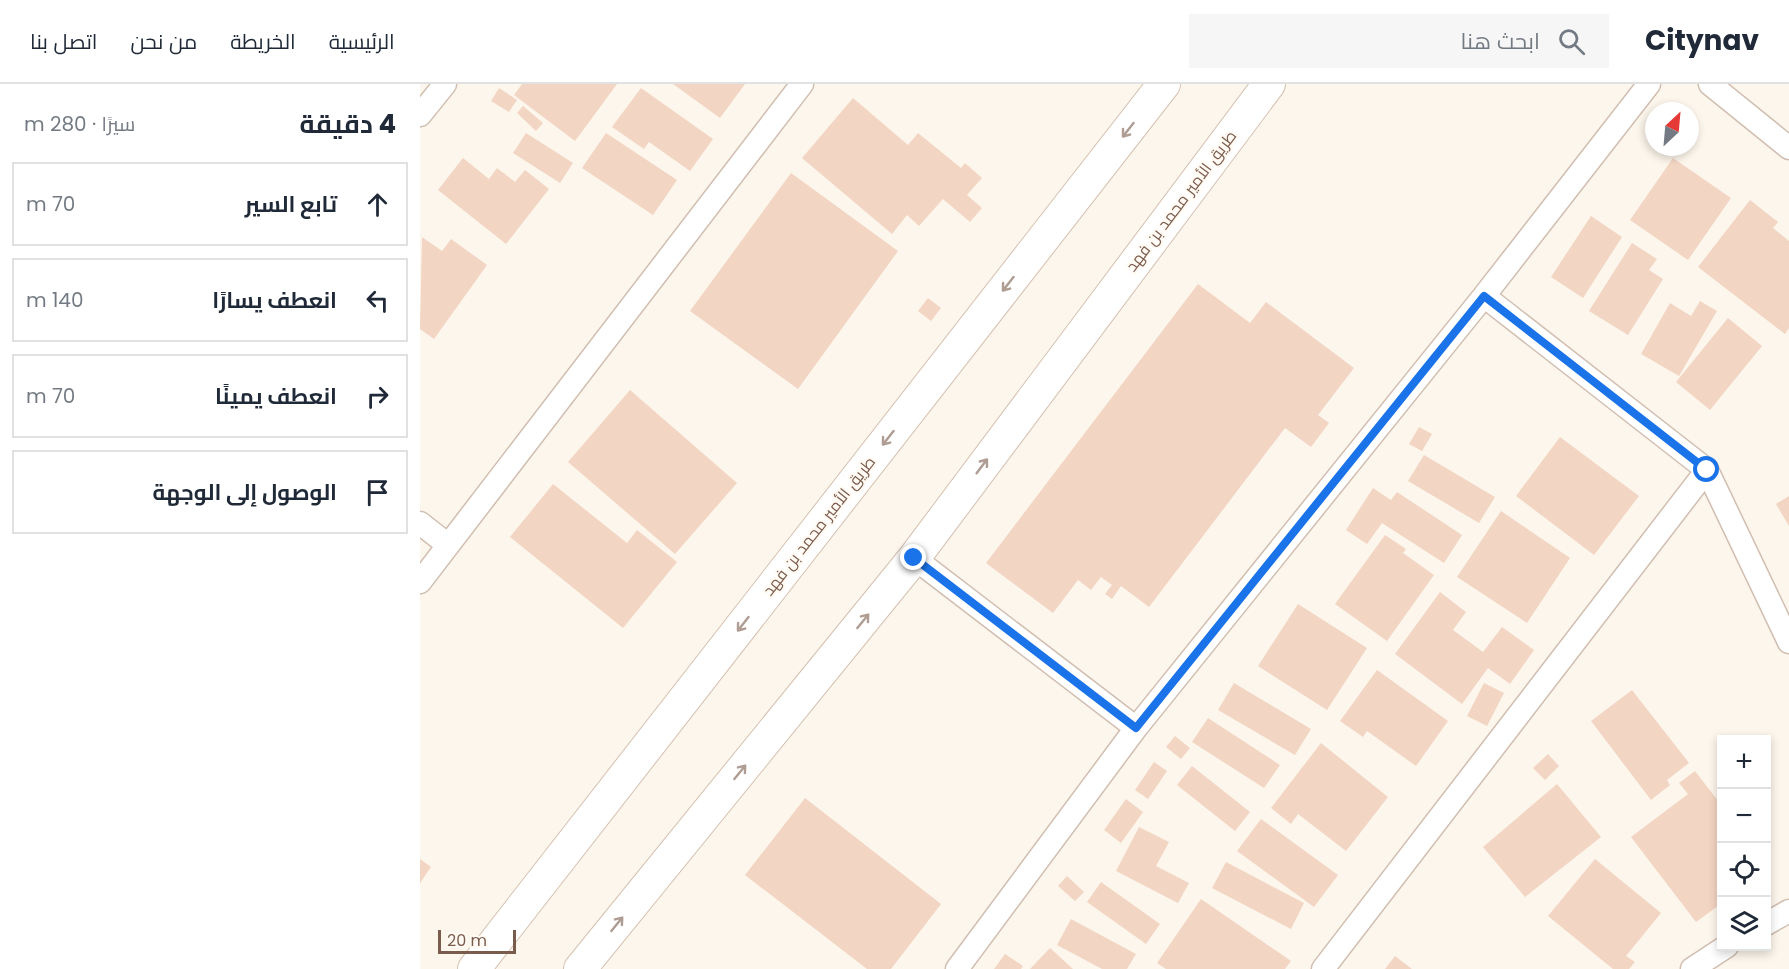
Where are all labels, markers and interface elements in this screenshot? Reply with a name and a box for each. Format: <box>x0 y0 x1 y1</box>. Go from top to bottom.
search box <box>1189 14 1609 68</box>
text: Citynav <box>1645 21 1759 60</box>
icon: search <box>1555 25 1588 58</box>
text: ابحث هنا <box>1461 26 1540 57</box>
text: اتصل بنا <box>30 27 97 56</box>
text: من نحن <box>130 27 197 56</box>
text: الخريطة <box>230 27 296 56</box>
text: الرئيسية <box>329 27 395 56</box>
north arrow <box>1645 102 1699 156</box>
text: 4 دقيقة <box>299 106 396 142</box>
text: سيرًا · 280 m <box>24 110 135 138</box>
one-way arrow <box>1122 122 1135 138</box>
street label: طريق الأمير محمد بن فهد <box>1120 126 1242 276</box>
icon: ahead <box>361 188 394 221</box>
text: تابع السير <box>245 189 337 220</box>
text: 70 m <box>26 190 75 218</box>
one-way arrow <box>1002 276 1015 292</box>
icon: left <box>361 284 394 317</box>
text: انعطف يسارًا <box>212 285 337 316</box>
text: 140 m <box>26 286 84 314</box>
icon: right <box>361 380 394 413</box>
text: انعطف يمينًا <box>215 381 337 412</box>
text: 70 m <box>26 382 75 410</box>
one-way arrow <box>882 429 895 445</box>
street label: طريق الأمير محمد بن فهد <box>757 451 881 601</box>
route start <box>1693 456 1719 482</box>
one-way arrow <box>976 459 989 475</box>
icon: arrive <box>361 476 394 509</box>
text: الوصول إلى الوجهة <box>152 477 337 508</box>
route end <box>900 544 926 570</box>
one-way arrow <box>856 613 869 629</box>
one-way arrow <box>736 616 749 632</box>
map controls <box>1717 735 1771 951</box>
button: + <box>1717 735 1771 789</box>
one-way arrow <box>733 765 747 780</box>
button: − <box>1717 789 1771 843</box>
button: locate <box>1717 843 1771 897</box>
button: layers <box>1717 897 1771 951</box>
one-way arrow <box>611 916 624 932</box>
scale bar <box>438 927 516 954</box>
text: 20 m <box>447 929 487 952</box>

